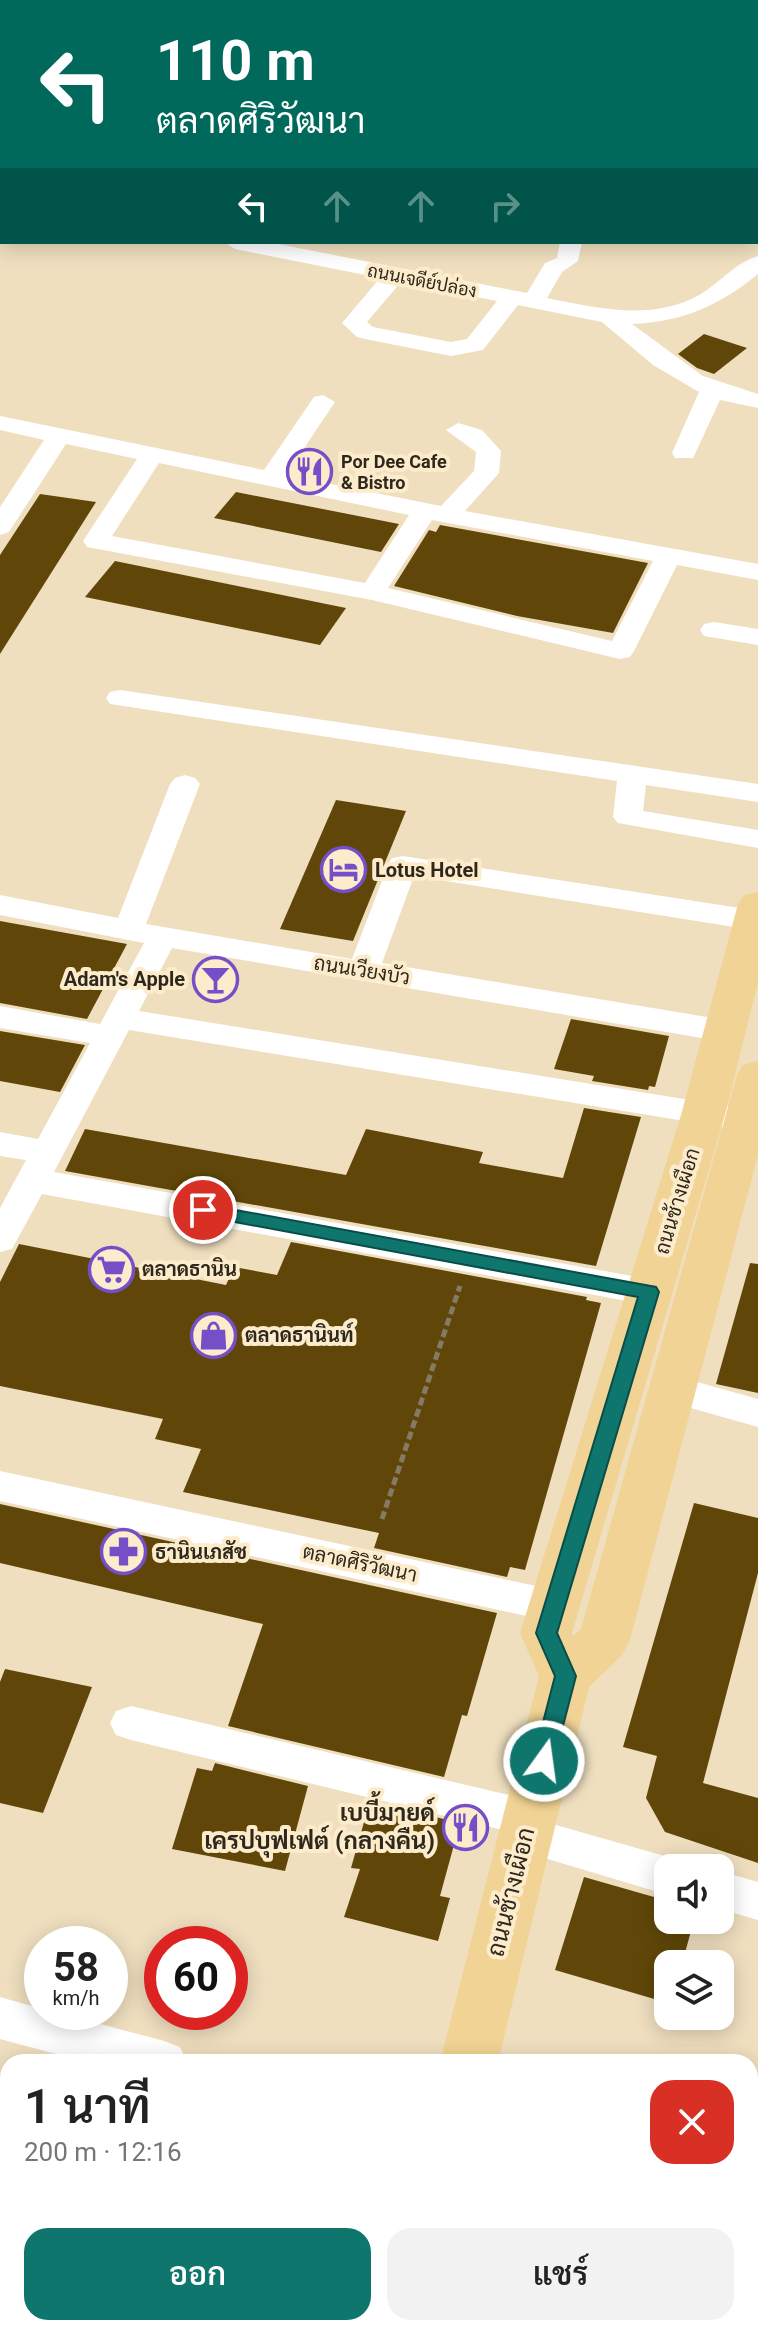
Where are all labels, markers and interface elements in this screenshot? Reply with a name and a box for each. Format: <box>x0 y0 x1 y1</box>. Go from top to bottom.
text: 110 m <box>156 28 315 94</box>
icon: left <box>24 32 128 136</box>
text: ตลาดศิริวัฒนา <box>156 100 365 142</box>
icon: left <box>231 184 275 228</box>
icon: ahead <box>315 184 359 228</box>
icon: ahead <box>399 184 443 228</box>
icon: right <box>483 184 527 228</box>
street label: ถนนเจดีย์ปล่อง <box>366 258 479 301</box>
restaurant icon: Por Dee Cafe & Bistro <box>286 448 334 496</box>
place label: Por Dee Cafe & Bistro <box>341 451 447 493</box>
hotel icon: Lotus Hotel <box>320 846 368 894</box>
place label: Lotus Hotel <box>375 858 479 882</box>
street label: ถนนเวียงบัว <box>312 950 412 989</box>
bar icon: Adam's Apple <box>192 955 240 1003</box>
place label: Adam's Apple <box>64 967 185 991</box>
street label: ถนนช้างเผือก <box>648 1144 705 1257</box>
pin <box>169 1176 237 1244</box>
icon: arrive <box>181 1188 225 1232</box>
supermarket icon: ตลาดธานิน <box>87 1245 135 1293</box>
place label: ตลาดธานิน <box>142 1257 237 1281</box>
shop icon: ตลาดธานินท์ <box>190 1311 238 1359</box>
place label: ตลาดธานินท์ <box>245 1322 354 1347</box>
pharmacy icon: ธานินเภสัช <box>100 1528 148 1576</box>
place label: ธานินเภสัช <box>155 1539 247 1564</box>
street label: ตลาดศิริวัฒนา <box>301 1539 419 1587</box>
position arrow <box>502 1719 586 1803</box>
place label: เบบี้มายด์ เครปบุฟเฟต์ (กลางคืน) <box>204 1791 436 1858</box>
restaurant icon: เบบี้มายด์ เครปบุฟเฟต์ (กลางคืน) <box>442 1803 490 1851</box>
street label: ถนนช้างเผือก <box>480 1824 541 1959</box>
map controls <box>654 1854 734 2030</box>
button: sound <box>654 1854 734 1934</box>
speed limit sign: 60 <box>144 1926 248 2030</box>
text: 58 <box>53 1944 99 1991</box>
button: layers <box>654 1950 734 2030</box>
text: km/h <box>53 1986 99 2010</box>
text: 1 นาที <box>24 2078 151 2135</box>
button: close <box>650 2080 734 2164</box>
text: 200 m · 12:16 <box>24 2137 182 2167</box>
button: ออก <box>24 2228 371 2320</box>
button: แชร์ <box>387 2228 734 2320</box>

